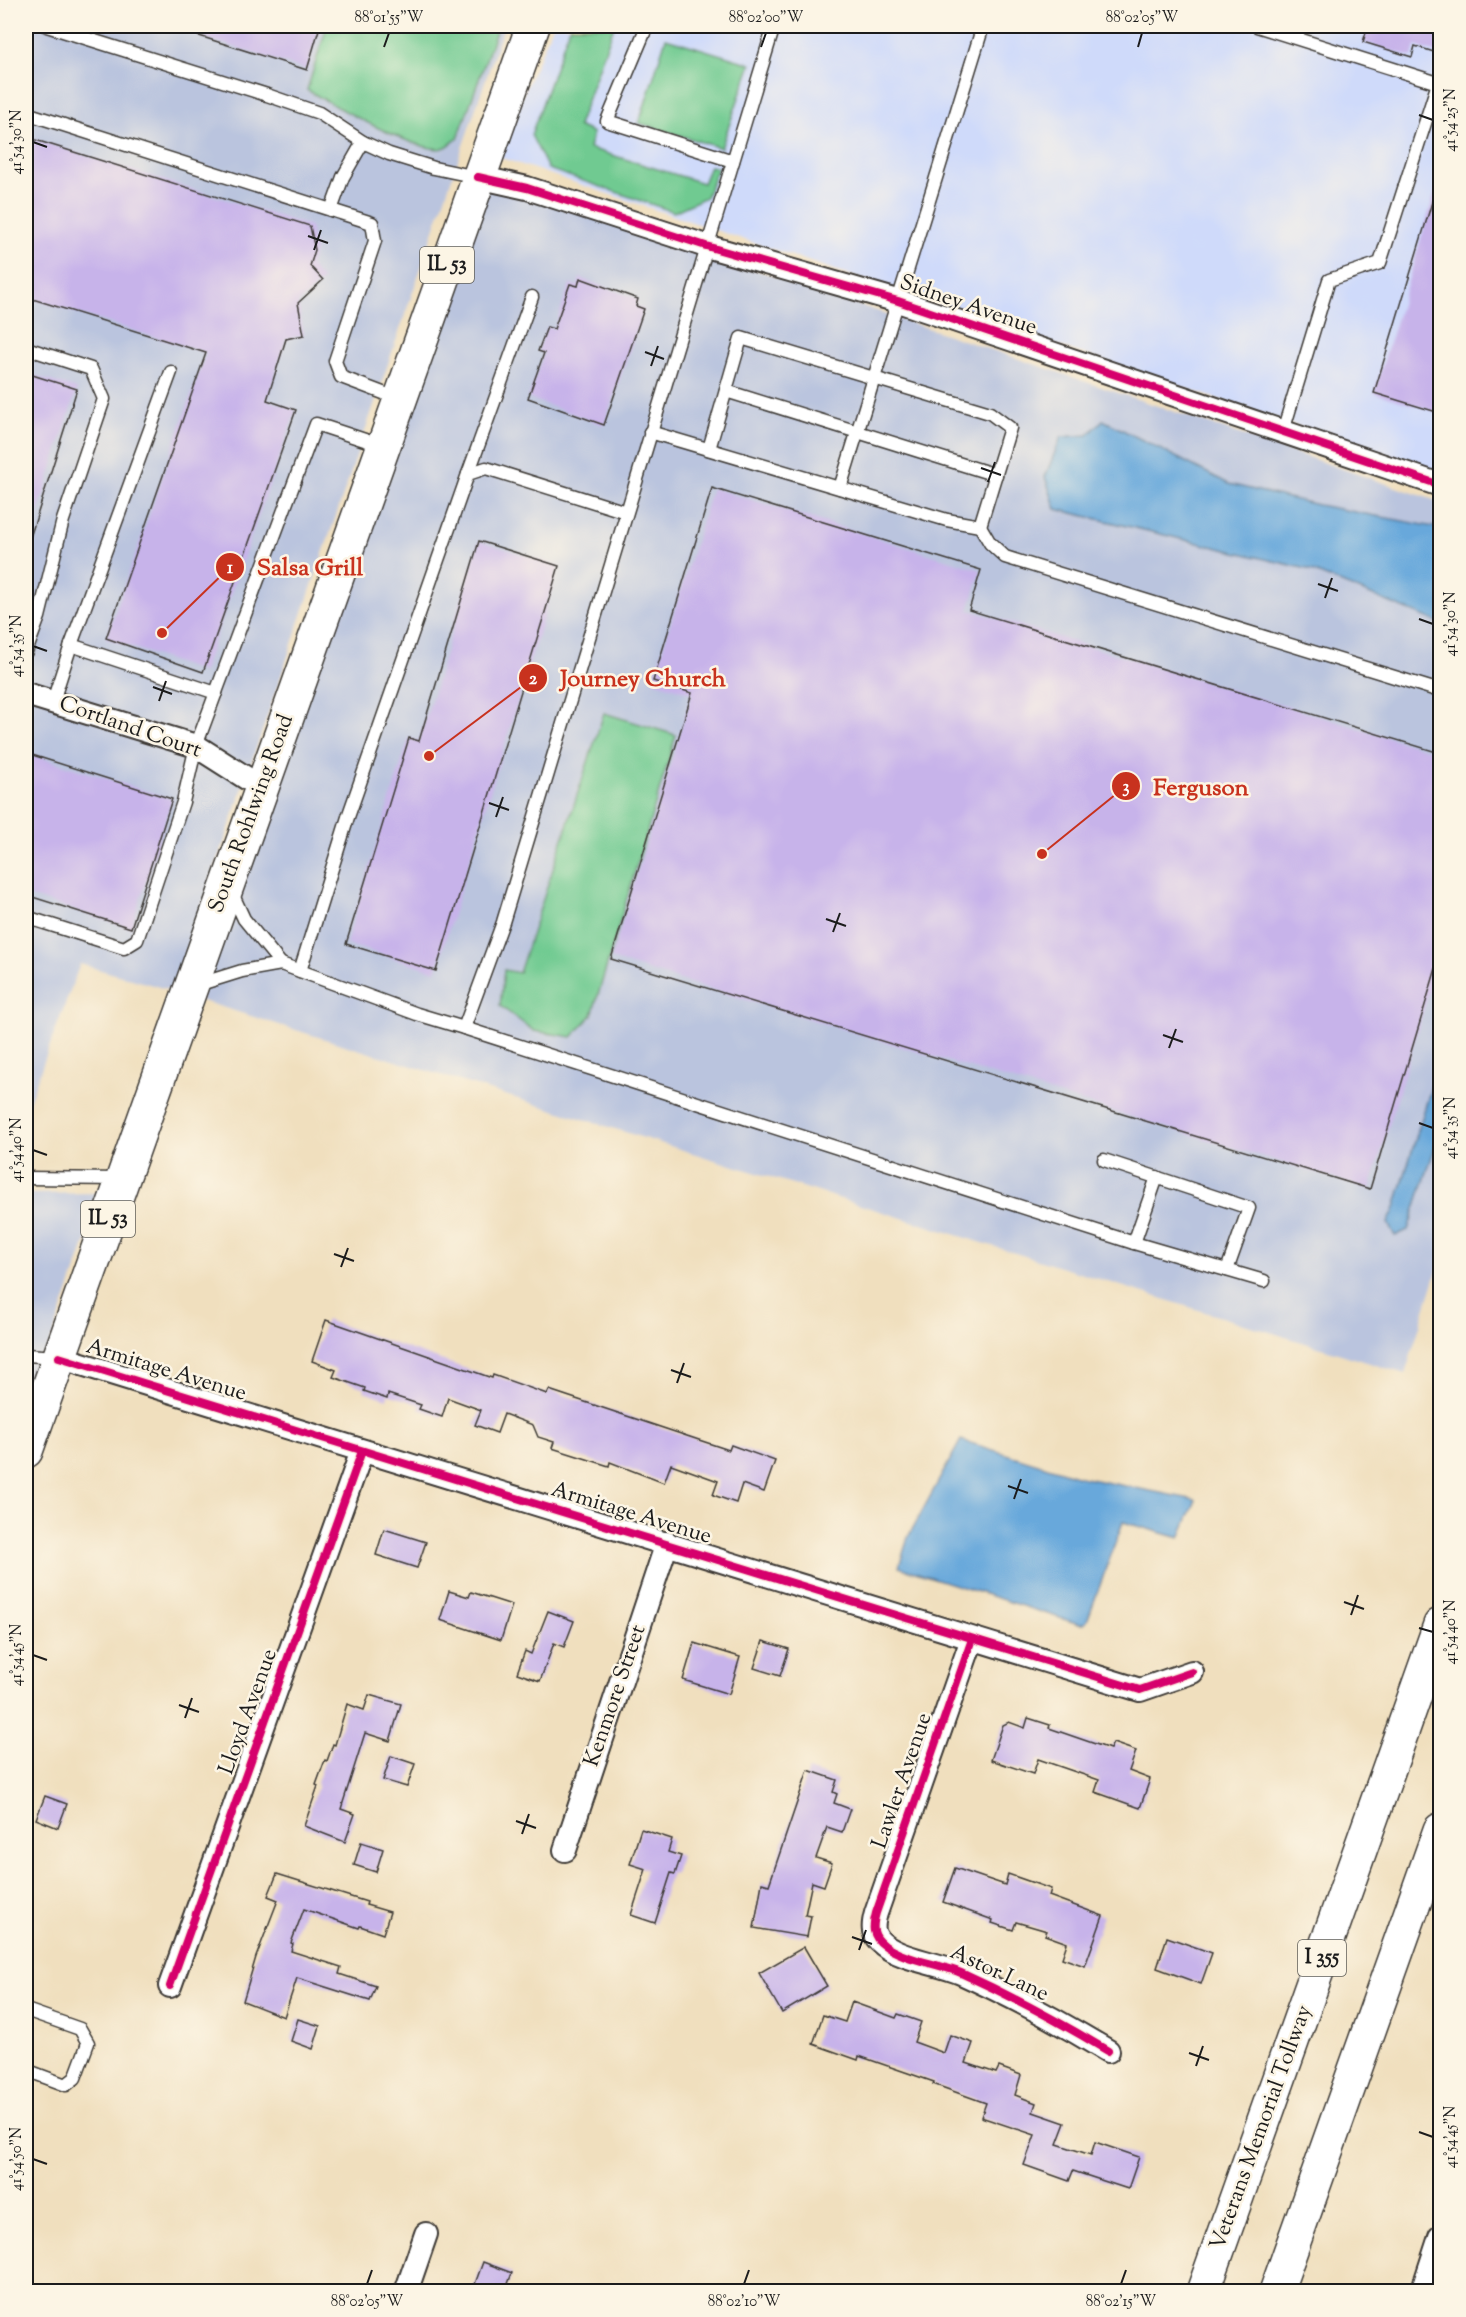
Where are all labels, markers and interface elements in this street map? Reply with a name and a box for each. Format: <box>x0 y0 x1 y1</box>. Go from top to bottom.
text: 88°01'55"W <box>355 8 424 29</box>
text: 88°02'00"W <box>729 8 804 29</box>
text: 88°02'05"W <box>1106 8 1179 29</box>
text: 41°54'25"N <box>1441 88 1462 152</box>
text: 41°54'30"N <box>7 110 28 174</box>
road number: IL 53 <box>420 247 474 283</box>
street label: Sidney Avenue <box>895 268 1041 344</box>
callout: Salsa Grill <box>215 546 375 588</box>
text: Salsa Grill <box>257 552 364 586</box>
text: 1 <box>227 556 234 582</box>
text: 41°54'30"N <box>1441 592 1462 656</box>
text: 41°54'35"N <box>7 615 28 677</box>
callout: Journey Church <box>518 657 738 699</box>
text: Journey Church <box>558 663 727 697</box>
text: 2 <box>529 667 538 693</box>
street label: Cortland Court <box>54 689 206 767</box>
street label: South Rohlwing Road <box>201 710 303 918</box>
callout: Ferguson <box>1111 765 1260 807</box>
text: Ferguson <box>1153 772 1250 806</box>
text: 3 <box>1122 775 1130 801</box>
text: 41°54'35"N <box>1441 1097 1462 1159</box>
text: 41°54'40"N <box>7 1118 28 1182</box>
road number: IL 53 <box>81 1201 135 1237</box>
street label: Armitage Avenue <box>82 1331 250 1411</box>
street label: Armitage Avenue <box>547 1474 715 1554</box>
text: 41°54'40"N <box>1441 1600 1462 1664</box>
street label: Kenmore Street <box>577 1620 655 1771</box>
text: 41°54'45"N <box>7 1624 28 1686</box>
street label: Lloyd Avenue <box>211 1645 287 1779</box>
street label: Lawler Avenue <box>865 1709 941 1853</box>
street label: Astor Lane <box>944 1937 1054 2011</box>
road number: I 355 <box>1298 1940 1346 1976</box>
street label: Veterans Memorial Tollway <box>1203 2001 1321 2255</box>
text: 41°54'45"N <box>1441 2106 1462 2168</box>
text: 41°54'50"N <box>7 2127 28 2191</box>
text: 88°02'05"W <box>331 2292 404 2313</box>
text: 88°02'10"W <box>708 2292 781 2313</box>
text: 88°02'15"W <box>1086 2292 1157 2313</box>

